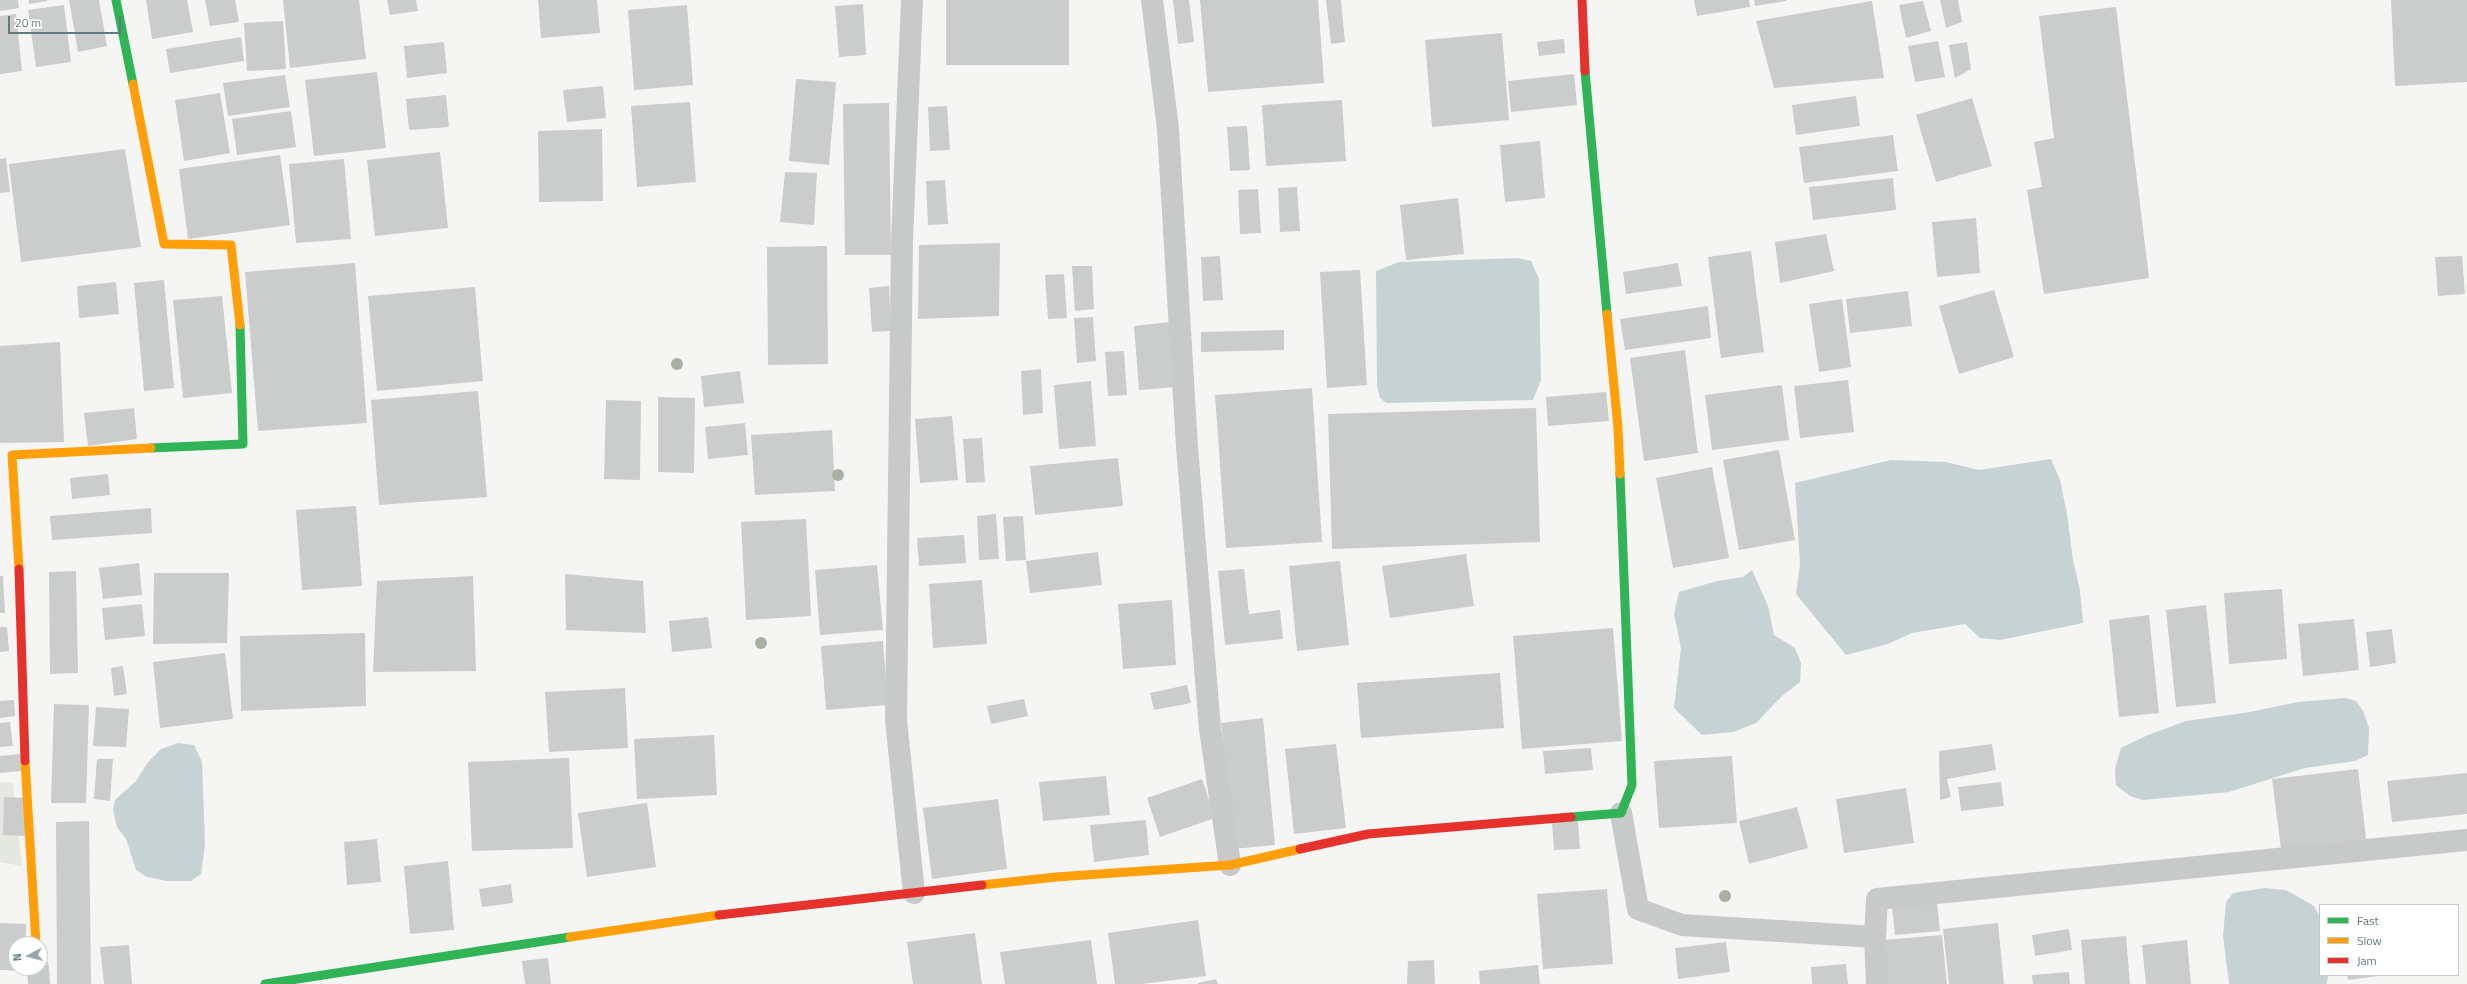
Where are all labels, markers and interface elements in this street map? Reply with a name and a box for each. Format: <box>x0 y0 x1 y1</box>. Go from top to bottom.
scale bar <box>10 8 123 34</box>
text: 20 m <box>15 13 41 32</box>
legend <box>2319 904 2459 976</box>
text: Fast <box>2357 911 2379 930</box>
text: Slow <box>2357 931 2382 950</box>
north arrow <box>8 936 48 976</box>
text: Jam <box>2357 951 2377 970</box>
text: N <box>9 953 25 962</box>

